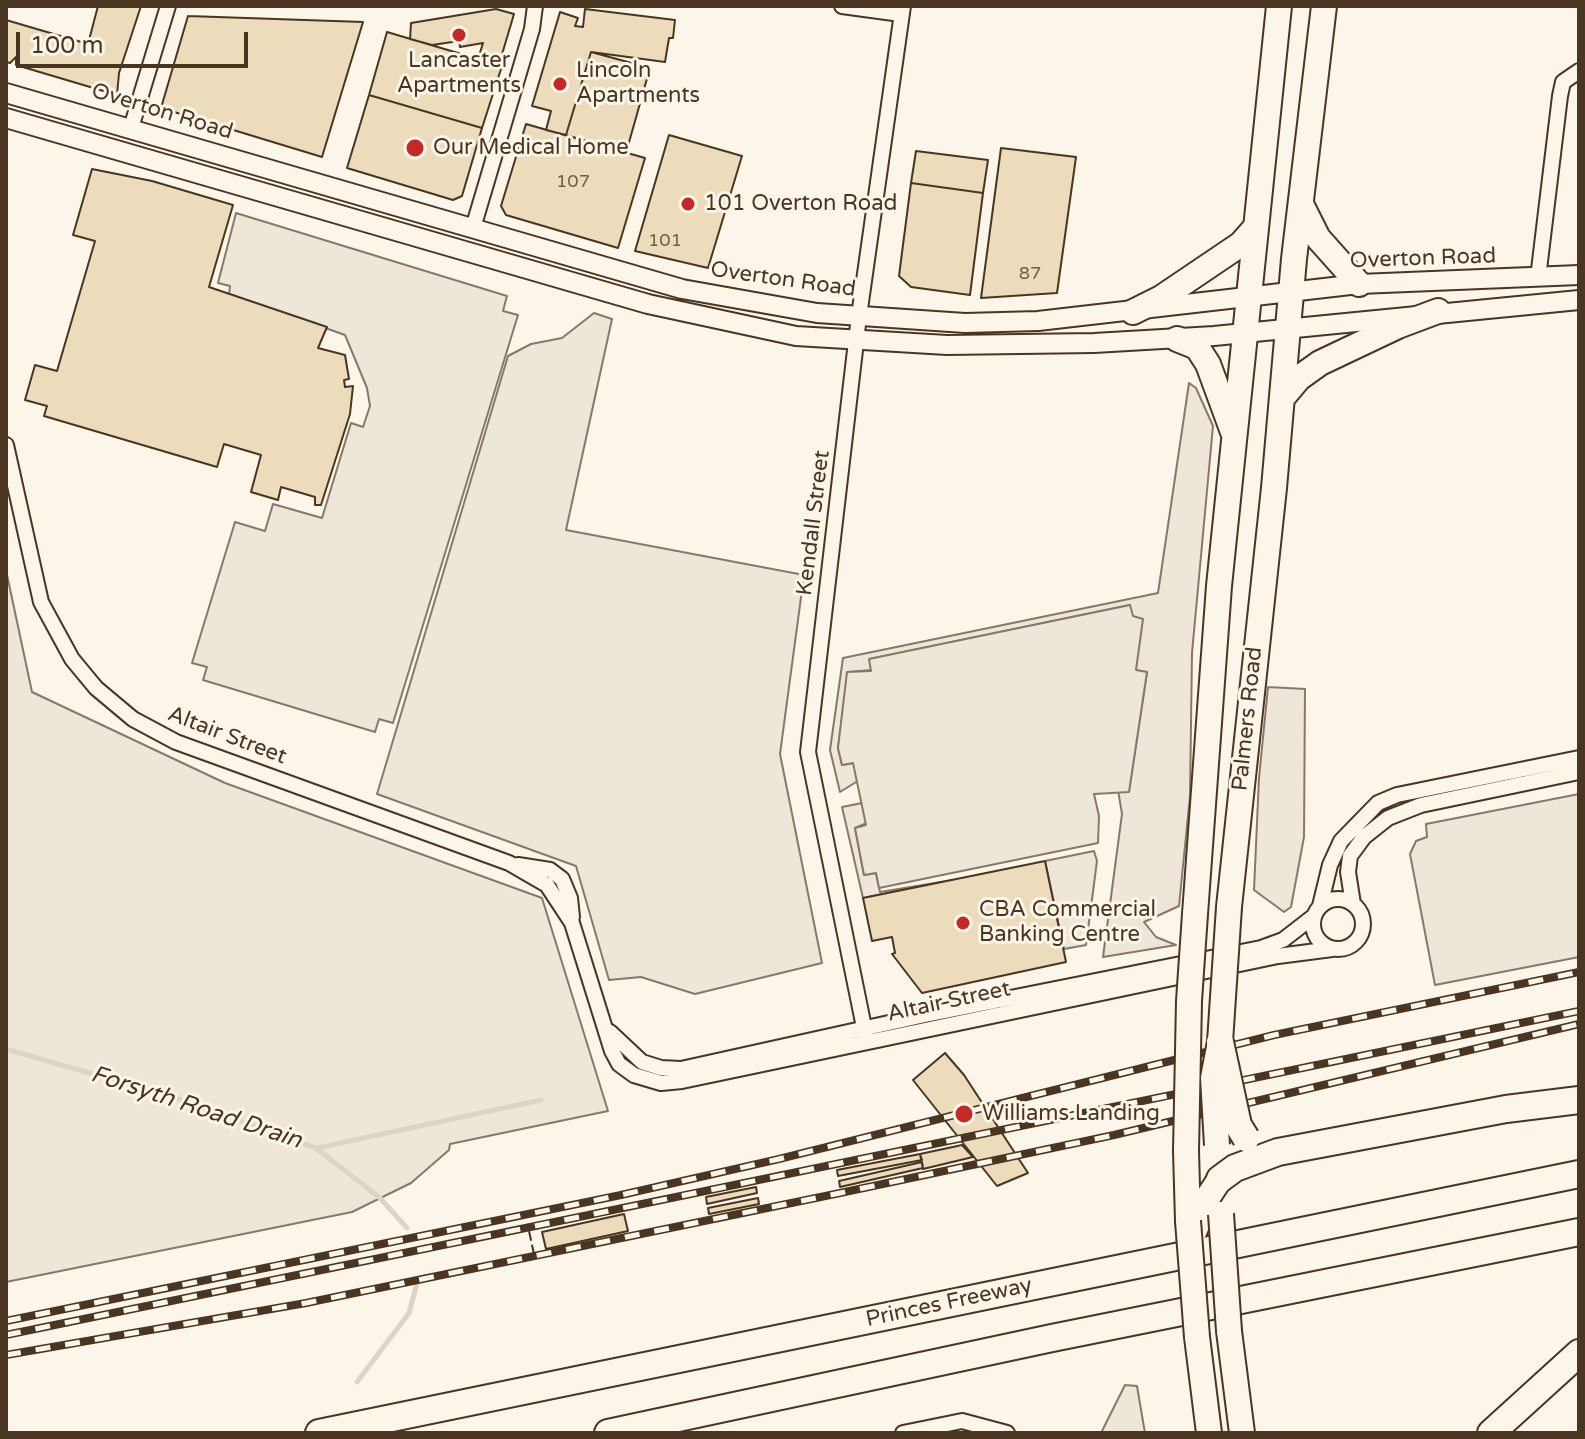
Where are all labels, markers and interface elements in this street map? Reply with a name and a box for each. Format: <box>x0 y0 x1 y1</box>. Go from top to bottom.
scale bar <box>20 16 252 66</box>
marker: Lancaster Apartments <box>450 26 468 44</box>
text: 100 m <box>30 31 104 60</box>
place label: Lancaster Apartments <box>397 48 521 100</box>
place label: Lincoln Apartments <box>576 58 700 110</box>
marker: Lincoln Apartments <box>551 75 569 93</box>
street label: Overton Road <box>88 78 236 146</box>
place label: Our Medical Home <box>433 135 629 161</box>
marker: Our Medical Home <box>404 137 426 159</box>
house number: 107 <box>556 171 590 193</box>
place label: 101 Overton Road <box>704 191 897 217</box>
marker: 101 Overton Road <box>679 195 697 213</box>
house number: 101 <box>648 230 682 252</box>
street label: Overton Road <box>1349 243 1497 275</box>
street label: Overton Road <box>709 257 857 303</box>
house number: 87 <box>1019 263 1041 285</box>
street label: Kendall Street <box>792 449 836 597</box>
street label: Palmers Road <box>1227 646 1269 792</box>
street label: Altair Street <box>164 701 290 771</box>
place label: CBA Commercial Banking Centre <box>979 897 1156 948</box>
marker: CBA Commercial Banking Centre <box>954 914 972 932</box>
street label: Altair Street <box>885 976 1013 1028</box>
water label: Forsyth Road Drain <box>87 1060 305 1156</box>
place label: Williams Landing <box>982 1101 1160 1127</box>
marker: Williams Landing <box>953 1103 975 1125</box>
street label: Princes Freeway <box>863 1272 1035 1334</box>

